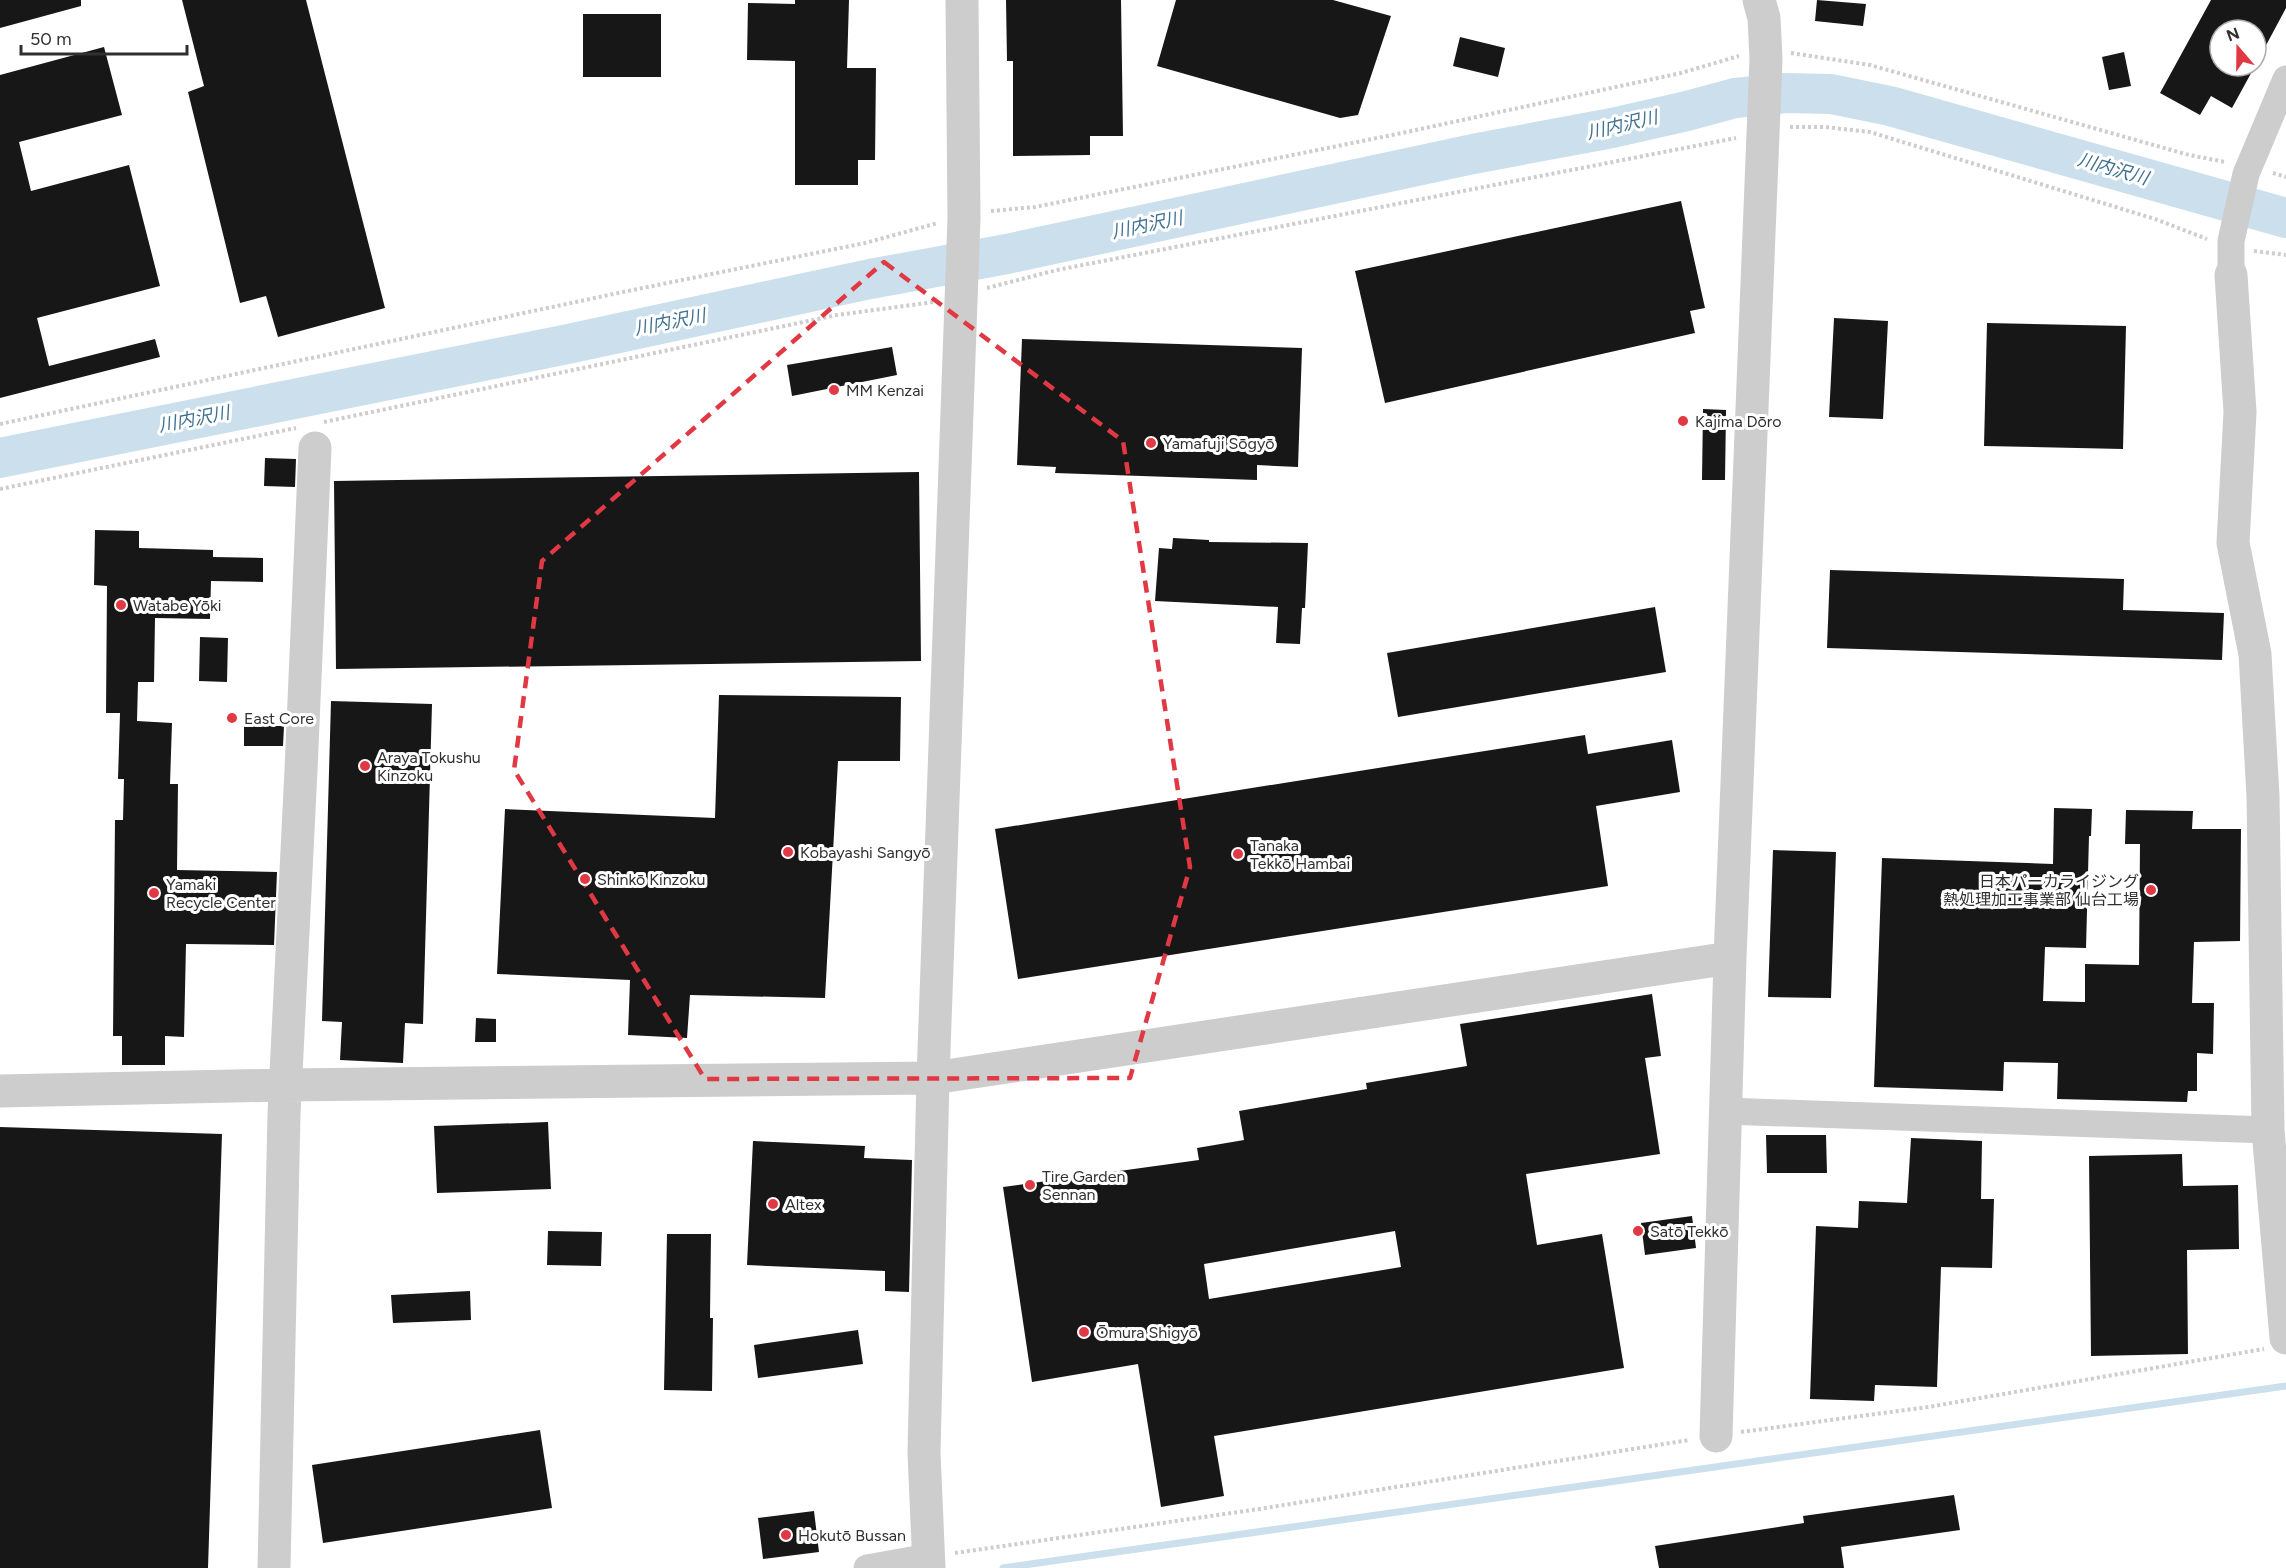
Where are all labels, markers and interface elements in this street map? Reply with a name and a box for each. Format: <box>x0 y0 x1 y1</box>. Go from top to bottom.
scale bar <box>21 18 188 56</box>
north arrow <box>2208 18 2268 78</box>
text: N <box>2224 23 2242 45</box>
text: 50 m <box>30 28 72 50</box>
water label: 川内沢川 <box>1584 106 1662 144</box>
water label: 川内沢川 <box>2075 149 2153 190</box>
water label: 川内沢川 <box>1109 206 1186 243</box>
water label: 川内沢川 <box>633 304 709 340</box>
place label: MM Kenzai <box>846 381 924 400</box>
marker: MM Kenzai <box>827 383 841 397</box>
water label: 川内沢川 <box>157 401 233 437</box>
place label: Kajima Dōro <box>1695 412 1782 431</box>
marker: Kajima Dōro <box>1676 414 1690 428</box>
place label: Yamafuji Sōgyō <box>1163 434 1274 453</box>
marker: Yamafuji Sōgyō <box>1144 436 1158 450</box>
place label: Watabe Yōki <box>133 596 222 615</box>
marker: Watabe Yōki <box>114 598 128 612</box>
place label: East Core <box>244 709 314 728</box>
marker: East Core <box>225 711 239 725</box>
place label: Araya Tokushu Kinzoku <box>377 748 481 785</box>
marker: Araya Tokushu Kinzoku <box>358 759 372 773</box>
place label: Tanaka Tekkō Hambai <box>1250 836 1350 873</box>
place label: Kobayashi Sangyō <box>800 843 931 862</box>
marker: Kobayashi Sangyō <box>781 845 795 859</box>
marker: Tanaka Tekkō Hambai <box>1231 847 1245 861</box>
place label: Shinkō Kinzoku <box>597 870 705 889</box>
marker: Shinkō Kinzoku <box>578 872 592 886</box>
place label: 日本パーカライジング 熱処理加工事業部 仙台工場 <box>1943 872 2139 909</box>
place label: Yamaki Recycle Center <box>166 875 276 912</box>
marker: 日本パーカライジング 熱処理加工事業部 仙台工場 <box>2144 883 2158 897</box>
marker: Yamaki Recycle Center <box>147 886 161 900</box>
place label: Tire Garden Sennan <box>1042 1167 1125 1204</box>
marker: Tire Garden Sennan <box>1023 1178 1037 1192</box>
place label: Altex <box>785 1195 822 1214</box>
marker: Altex <box>766 1197 780 1211</box>
place label: Satō Tekkō <box>1650 1222 1728 1241</box>
marker: Satō Tekkō <box>1631 1224 1645 1238</box>
place label: Ōmura Shigyō <box>1096 1323 1198 1342</box>
marker: Ōmura Shigyō <box>1077 1325 1091 1339</box>
place label: Hokutō Bussan <box>798 1526 906 1545</box>
marker: Hokutō Bussan <box>779 1528 793 1542</box>

